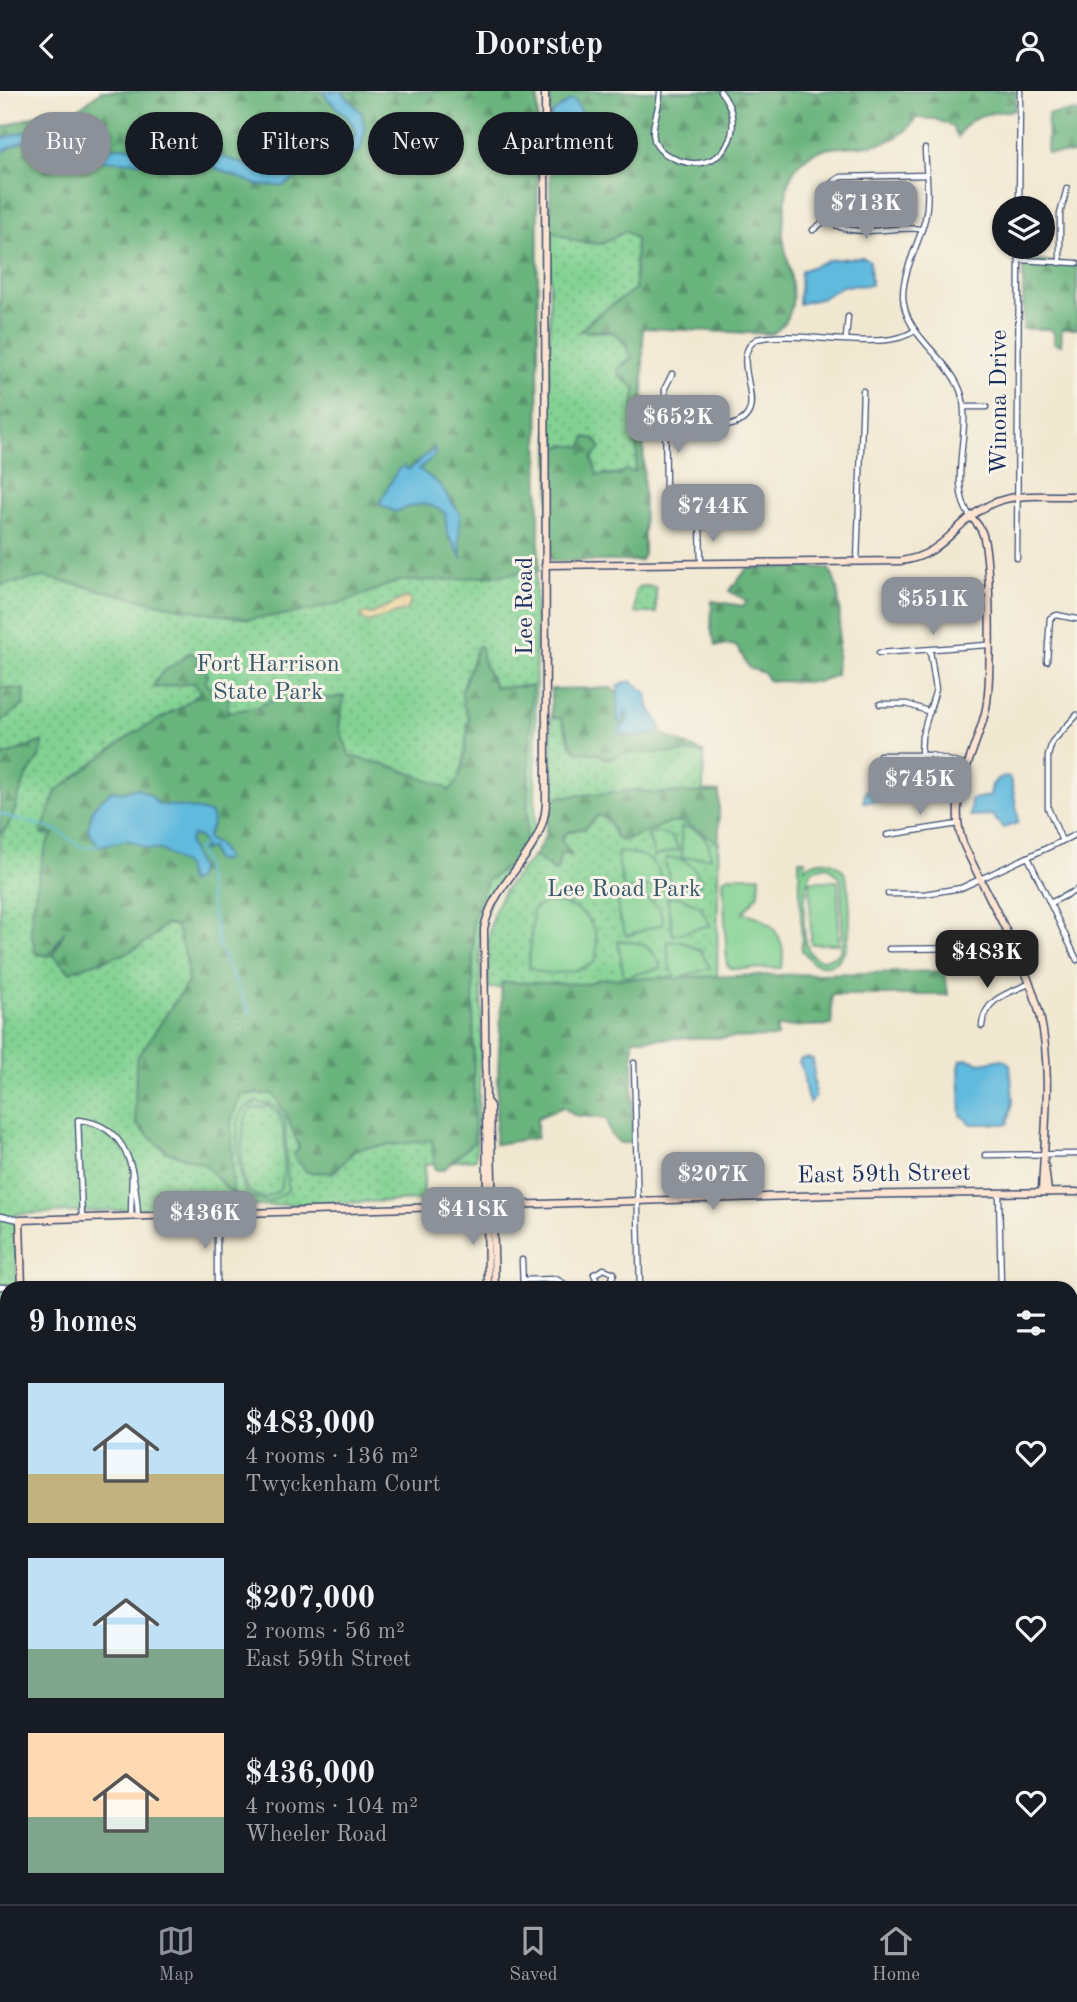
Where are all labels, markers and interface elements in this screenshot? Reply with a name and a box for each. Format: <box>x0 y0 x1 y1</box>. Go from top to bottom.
icon: back <box>28 27 66 65</box>
icon: person <box>1011 27 1049 65</box>
text: Doorstep <box>474 30 603 62</box>
chip: Buy <box>21 112 111 175</box>
chip: Rent <box>125 112 223 175</box>
chip: Filters <box>237 112 354 175</box>
chip: New <box>368 112 464 175</box>
chip: Apartment <box>478 112 638 175</box>
pin: $713K <box>817 181 915 241</box>
text: $713K <box>830 192 902 215</box>
map controls <box>992 196 1055 259</box>
button: layers <box>992 196 1055 259</box>
street label: Winona Drive <box>988 329 1012 475</box>
pin: $652K <box>629 395 727 455</box>
text: $652K <box>642 406 714 429</box>
pin: $744K <box>664 484 762 544</box>
text: $744K <box>677 495 749 518</box>
street label: Lee Road <box>514 557 538 655</box>
pin: $551K <box>884 577 982 637</box>
text: $551K <box>897 588 969 611</box>
park label: Fort Harrison State Park <box>196 653 340 705</box>
pin: $745K <box>871 757 969 817</box>
text: $745K <box>884 768 956 791</box>
park label: Lee Road Park <box>547 878 701 902</box>
pin: $483K <box>938 930 1036 990</box>
text: $483K <box>951 941 1023 964</box>
pin: $207K <box>664 1153 762 1212</box>
street label: East 59th Street <box>797 1161 971 1189</box>
text: $207K <box>677 1163 749 1186</box>
pin: $418K <box>424 1187 522 1247</box>
pin: $436K <box>156 1191 254 1251</box>
text: $418K <box>437 1198 509 1221</box>
text: $436K <box>169 1202 241 1225</box>
icon: filters <box>1012 1304 1050 1342</box>
text: 9 homes <box>28 1308 137 1338</box>
text: $483,000 <box>245 1409 375 1439</box>
icon: home <box>84 1411 168 1495</box>
icon: heart <box>1012 1434 1050 1472</box>
text: 4 rooms · 136 m² <box>245 1445 418 1468</box>
text: Twyckenham Court <box>245 1473 441 1496</box>
text: $207,000 <box>245 1584 375 1614</box>
icon: home <box>84 1586 168 1670</box>
icon: heart <box>1012 1609 1050 1647</box>
text: 2 rooms · 56 m² <box>245 1620 405 1643</box>
text: East 59th Street <box>245 1648 411 1671</box>
text: $436,000 <box>245 1759 375 1789</box>
icon: home <box>84 1761 168 1845</box>
icon: heart <box>1012 1784 1050 1822</box>
text: 4 rooms · 104 m² <box>245 1795 418 1818</box>
text: Wheeler Road <box>245 1823 387 1846</box>
tab: Map <box>157 1922 195 1987</box>
tab: Saved <box>509 1922 558 1987</box>
tab: Home <box>872 1922 920 1987</box>

